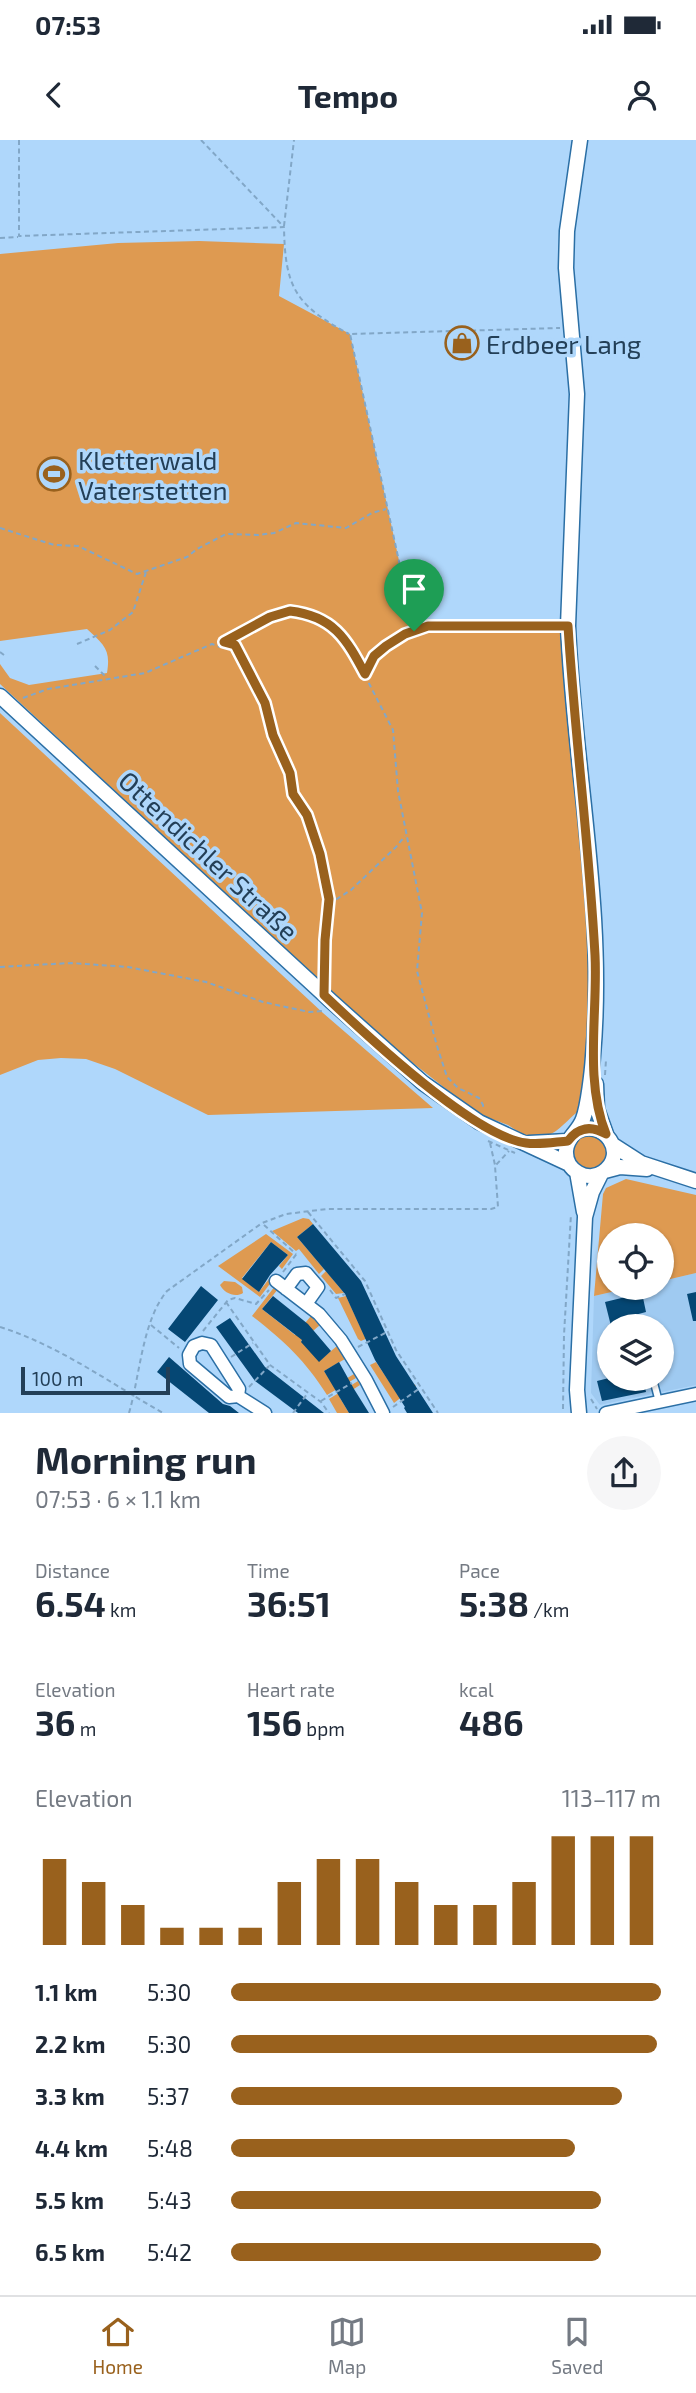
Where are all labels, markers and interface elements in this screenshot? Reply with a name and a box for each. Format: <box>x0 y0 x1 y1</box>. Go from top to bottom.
text: 07:53 <box>35 9 101 40</box>
icon: back <box>35 76 73 114</box>
text: Tempo <box>298 76 398 114</box>
icon: person <box>623 76 661 114</box>
shop icon: Erdbeer Lang <box>443 324 481 362</box>
place label: Erdbeer Lang <box>486 328 641 359</box>
place label: Kletterwald Vaterstetten <box>78 444 228 505</box>
sports icon: Kletterwald Vaterstetten <box>35 455 73 493</box>
pin <box>384 559 444 631</box>
icon: arrive <box>395 570 433 608</box>
street label: Ottendichler Straße <box>113 764 305 946</box>
map controls <box>597 1223 674 1391</box>
button: locate <box>597 1223 674 1300</box>
button: layers <box>597 1314 674 1391</box>
scale bar <box>21 1364 170 1396</box>
text: 100 m <box>32 1367 83 1390</box>
text: Morning run <box>35 1436 256 1482</box>
button: share <box>587 1436 661 1510</box>
text: 07:53 · 6 × 1.1 km <box>35 1485 201 1513</box>
text: Distance <box>35 1559 110 1582</box>
text: Time <box>247 1559 290 1582</box>
text: Pace <box>459 1559 500 1582</box>
text: 6.54 <box>35 1582 106 1624</box>
text: 36:51 <box>247 1582 331 1624</box>
text: 5:38 <box>459 1582 529 1624</box>
text: km <box>106 1598 136 1621</box>
text: /km <box>529 1598 569 1621</box>
text: Elevation <box>35 1678 116 1701</box>
text: Heart rate <box>247 1678 335 1701</box>
text: kcal <box>459 1678 494 1701</box>
text: 36 <box>35 1701 76 1743</box>
text: 156 <box>247 1701 302 1743</box>
text: 486 <box>459 1701 524 1743</box>
text: m <box>76 1717 96 1740</box>
text: bpm <box>302 1717 345 1740</box>
text: Elevation <box>35 1784 133 1812</box>
text: 113–117 m <box>562 1784 661 1812</box>
text: 1.1 km <box>35 1978 98 2006</box>
text: 5:30 <box>147 1978 191 2006</box>
text: 2.2 km <box>35 2030 105 2058</box>
text: 5:30 <box>147 2030 191 2058</box>
text: 3.3 km <box>35 2082 105 2110</box>
text: 5:37 <box>147 2082 189 2110</box>
text: 4.4 km <box>35 2134 108 2162</box>
text: 5:48 <box>147 2134 193 2162</box>
text: 5.5 km <box>35 2186 104 2214</box>
text: 5:43 <box>147 2186 192 2214</box>
text: 6.5 km <box>35 2238 105 2266</box>
text: 5:42 <box>147 2238 192 2266</box>
tab: Home <box>93 2313 143 2378</box>
tab: Map <box>328 2313 366 2378</box>
tab: Saved <box>551 2313 603 2378</box>

